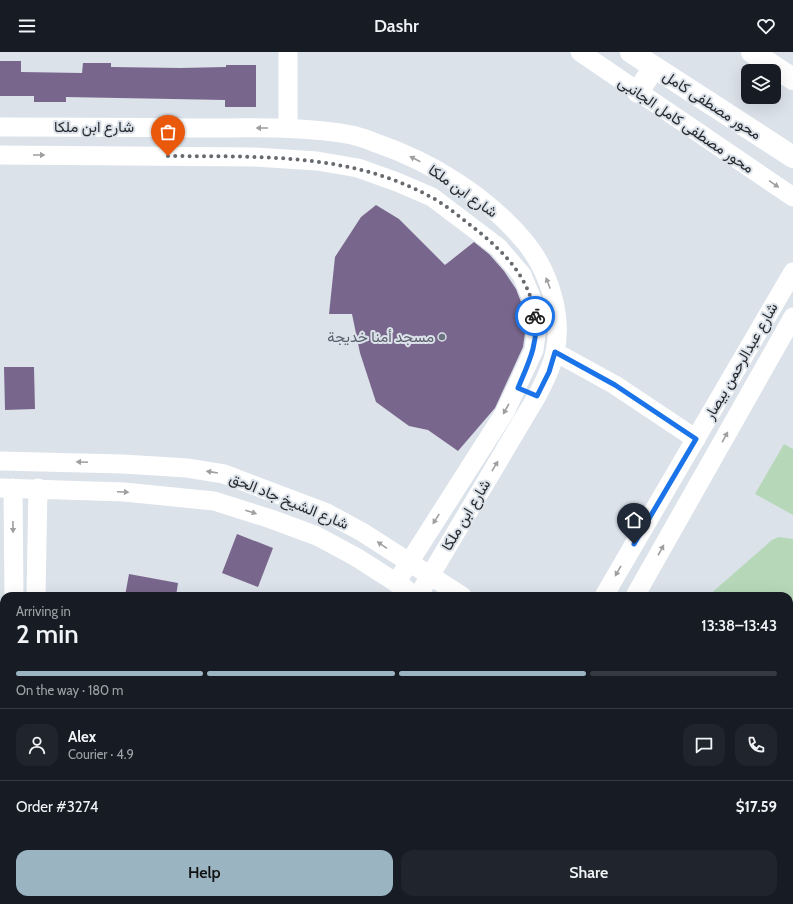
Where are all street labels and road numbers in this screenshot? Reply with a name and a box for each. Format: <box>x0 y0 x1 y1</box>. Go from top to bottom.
street label: محور مصطفى كامل <box>659 67 765 144</box>
street label: محور مصطفى كامل الجانبى <box>614 73 757 178</box>
street label: شارع ابن ملكا <box>54 118 134 138</box>
street label: شارع ابن ملكا <box>424 161 501 223</box>
street label: شارع عبدالرحمن بيصار <box>700 299 784 424</box>
street label: شارع الشيخ جاد الحق <box>226 469 351 535</box>
street label: شارع ابن ملكا <box>438 476 496 555</box>

